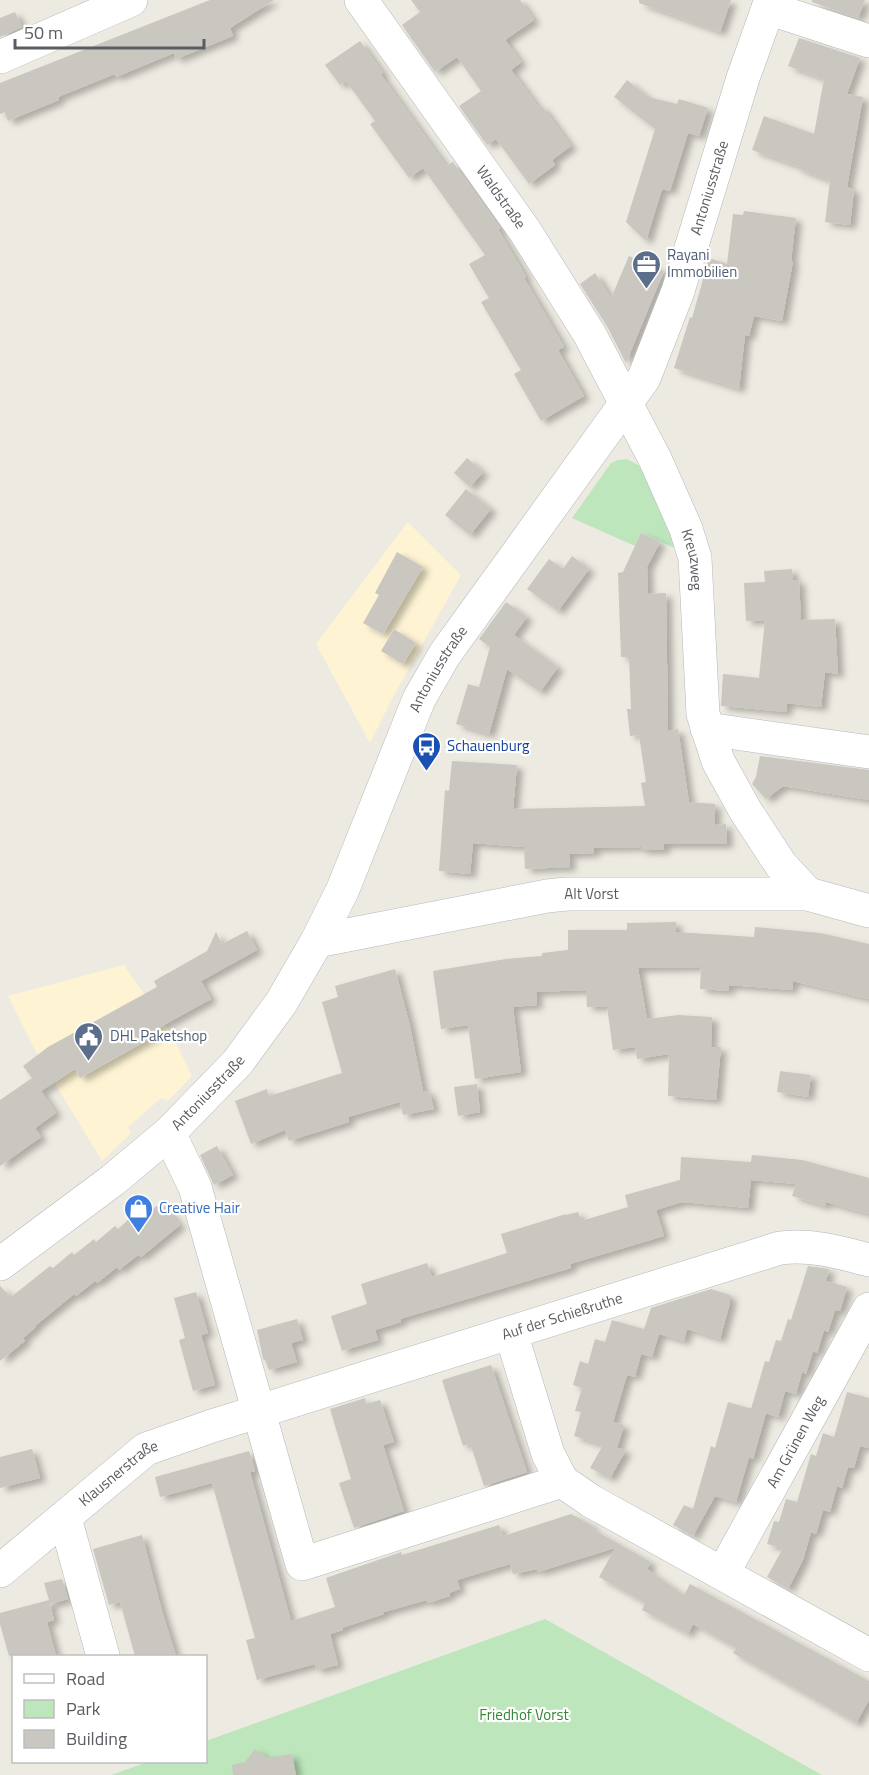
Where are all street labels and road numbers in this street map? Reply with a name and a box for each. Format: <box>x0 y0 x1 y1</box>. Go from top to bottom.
street label: Antoniusstraße <box>684 138 734 238</box>
street label: Waldstraße <box>471 161 532 234</box>
street label: Kreuzweg <box>676 526 709 591</box>
street label: Antoniusstraße <box>403 621 473 715</box>
street label: Alt Vorst <box>564 882 620 905</box>
street label: Antoniusstraße <box>165 1050 250 1135</box>
street label: Auf der Schießruthe <box>499 1286 625 1346</box>
street label: Am Grünen Weg <box>760 1391 830 1492</box>
street label: Klausnerstraße <box>73 1434 161 1512</box>

